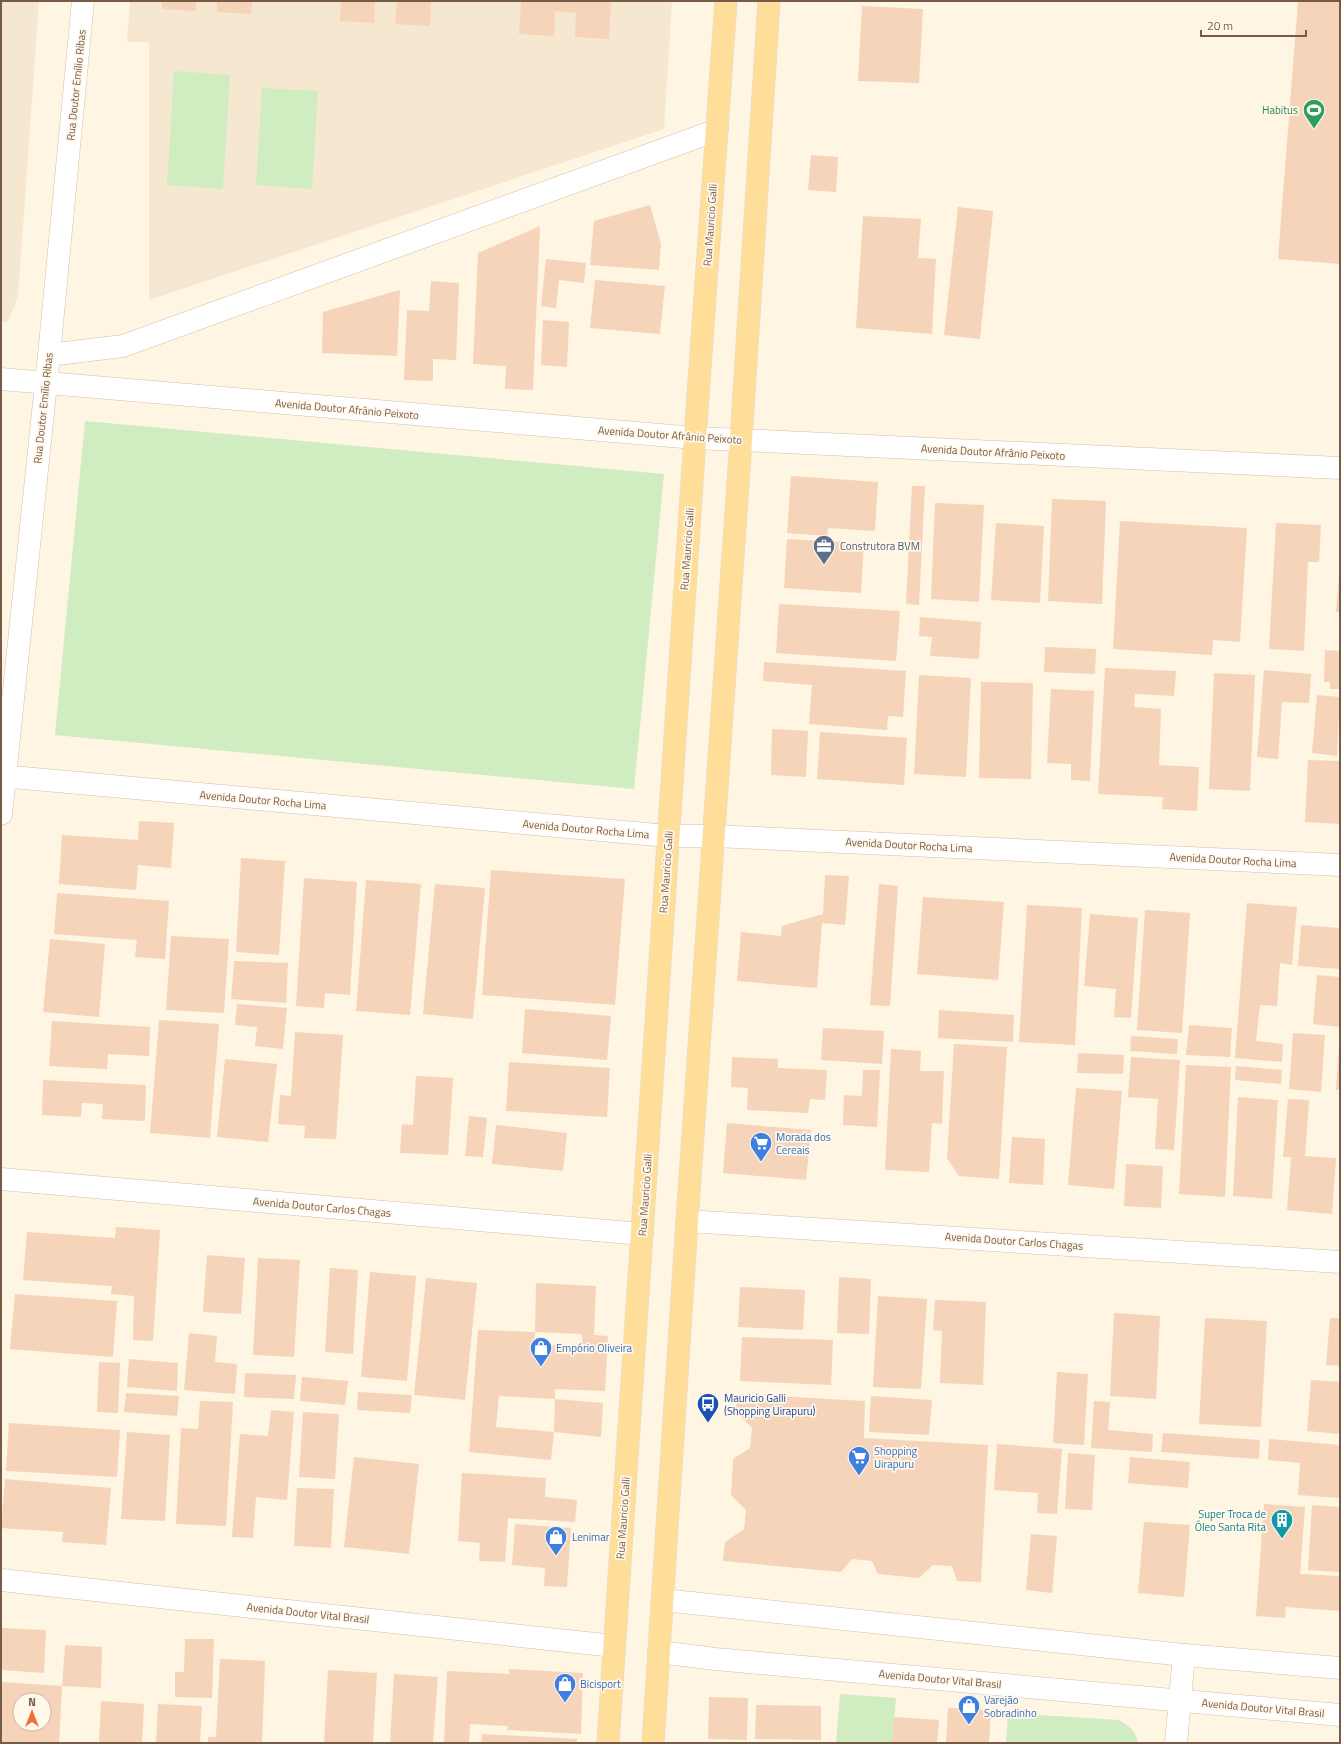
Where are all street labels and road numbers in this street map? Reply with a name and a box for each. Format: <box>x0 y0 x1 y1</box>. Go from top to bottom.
street label: Rua Doutor Emílio Ribas <box>62 29 90 141</box>
street label: Rua Mauricio Galli <box>699 183 721 267</box>
street label: Rua Doutor Emílio Ribas <box>29 352 57 464</box>
street label: Avenida Doutor Afrânio Peixoto <box>274 395 420 423</box>
street label: Avenida Doutor Afrânio Peixoto <box>597 422 743 448</box>
street label: Avenida Doutor Afrânio Peixoto <box>920 440 1066 464</box>
street label: Rua Mauricio Galli <box>676 507 698 591</box>
street label: Avenida Doutor Rocha Lima <box>199 786 328 814</box>
street label: Avenida Doutor Rocha Lima <box>522 815 651 843</box>
street label: Rua Mauricio Galli <box>655 830 677 914</box>
street label: Avenida Doutor Rocha Lima <box>845 834 973 856</box>
street label: Avenida Doutor Rocha Lima <box>1169 849 1297 871</box>
street label: Rua Mauricio Galli <box>634 1153 656 1237</box>
street label: Avenida Doutor Carlos Chagas <box>252 1193 392 1221</box>
street label: Avenida Doutor Carlos Chagas <box>944 1228 1084 1254</box>
street label: Rua Mauricio Galli <box>612 1476 634 1560</box>
street label: Avenida Doutor Vital Brasil <box>246 1599 370 1627</box>
street label: Avenida Doutor Vital Brasil <box>878 1666 1002 1692</box>
street label: Avenida Doutor Vital Brasil <box>1201 1695 1325 1721</box>

